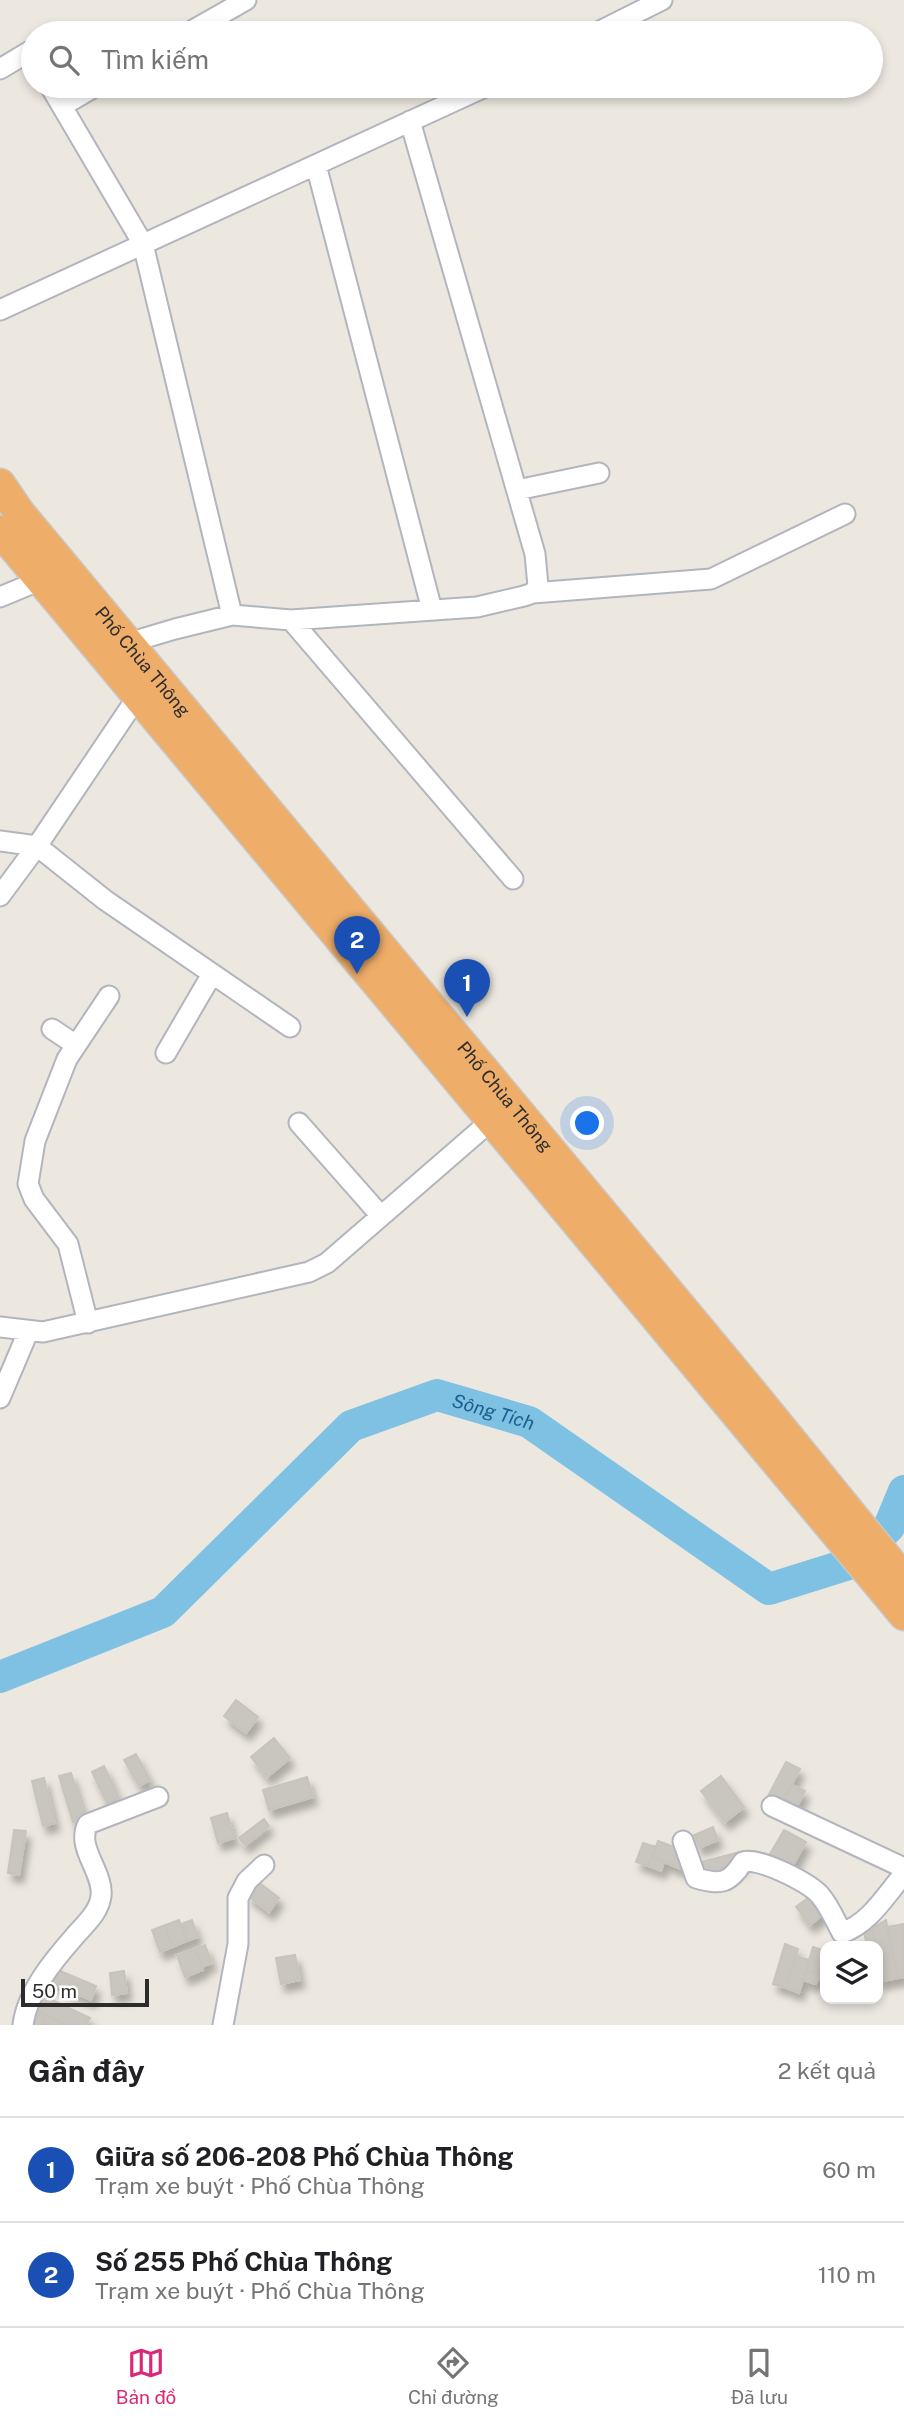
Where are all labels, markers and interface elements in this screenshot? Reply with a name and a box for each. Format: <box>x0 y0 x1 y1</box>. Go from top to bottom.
search box <box>21 21 883 98</box>
icon: search <box>45 41 83 79</box>
text: Tìm kiếm <box>101 44 209 75</box>
street label: Phố Chùa Thông <box>91 602 195 720</box>
pin: 2 <box>334 916 380 974</box>
pin: 1 <box>444 959 490 1017</box>
street label: Phố Chùa Thông <box>454 1037 557 1155</box>
your location <box>570 1106 604 1140</box>
water label: Sông Tích <box>450 1389 537 1434</box>
map controls <box>820 1941 883 2004</box>
button: layers <box>820 1941 883 2004</box>
scale bar <box>21 1976 149 2008</box>
text: 50 m <box>32 1980 77 2002</box>
text: Gần đây <box>28 2053 145 2089</box>
text: 2 kết quả <box>778 2057 876 2084</box>
text: Giữa số 206-208 Phố Chùa Thông <box>95 2141 514 2172</box>
text: 1 <box>46 2156 56 2183</box>
text: 60 m <box>822 2156 876 2183</box>
text: Trạm xe buýt · Phố Chùa Thông <box>95 2172 425 2199</box>
text: Số 255 Phố Chùa Thông <box>95 2246 392 2277</box>
text: 2 <box>44 2261 58 2288</box>
text: 110 m <box>818 2261 876 2288</box>
text: Trạm xe buýt · Phố Chùa Thông <box>95 2277 425 2304</box>
tab: Bản đồ <box>116 2344 176 2408</box>
tab: Chỉ đường <box>408 2344 499 2408</box>
tab: Đã lưu <box>731 2344 788 2408</box>

